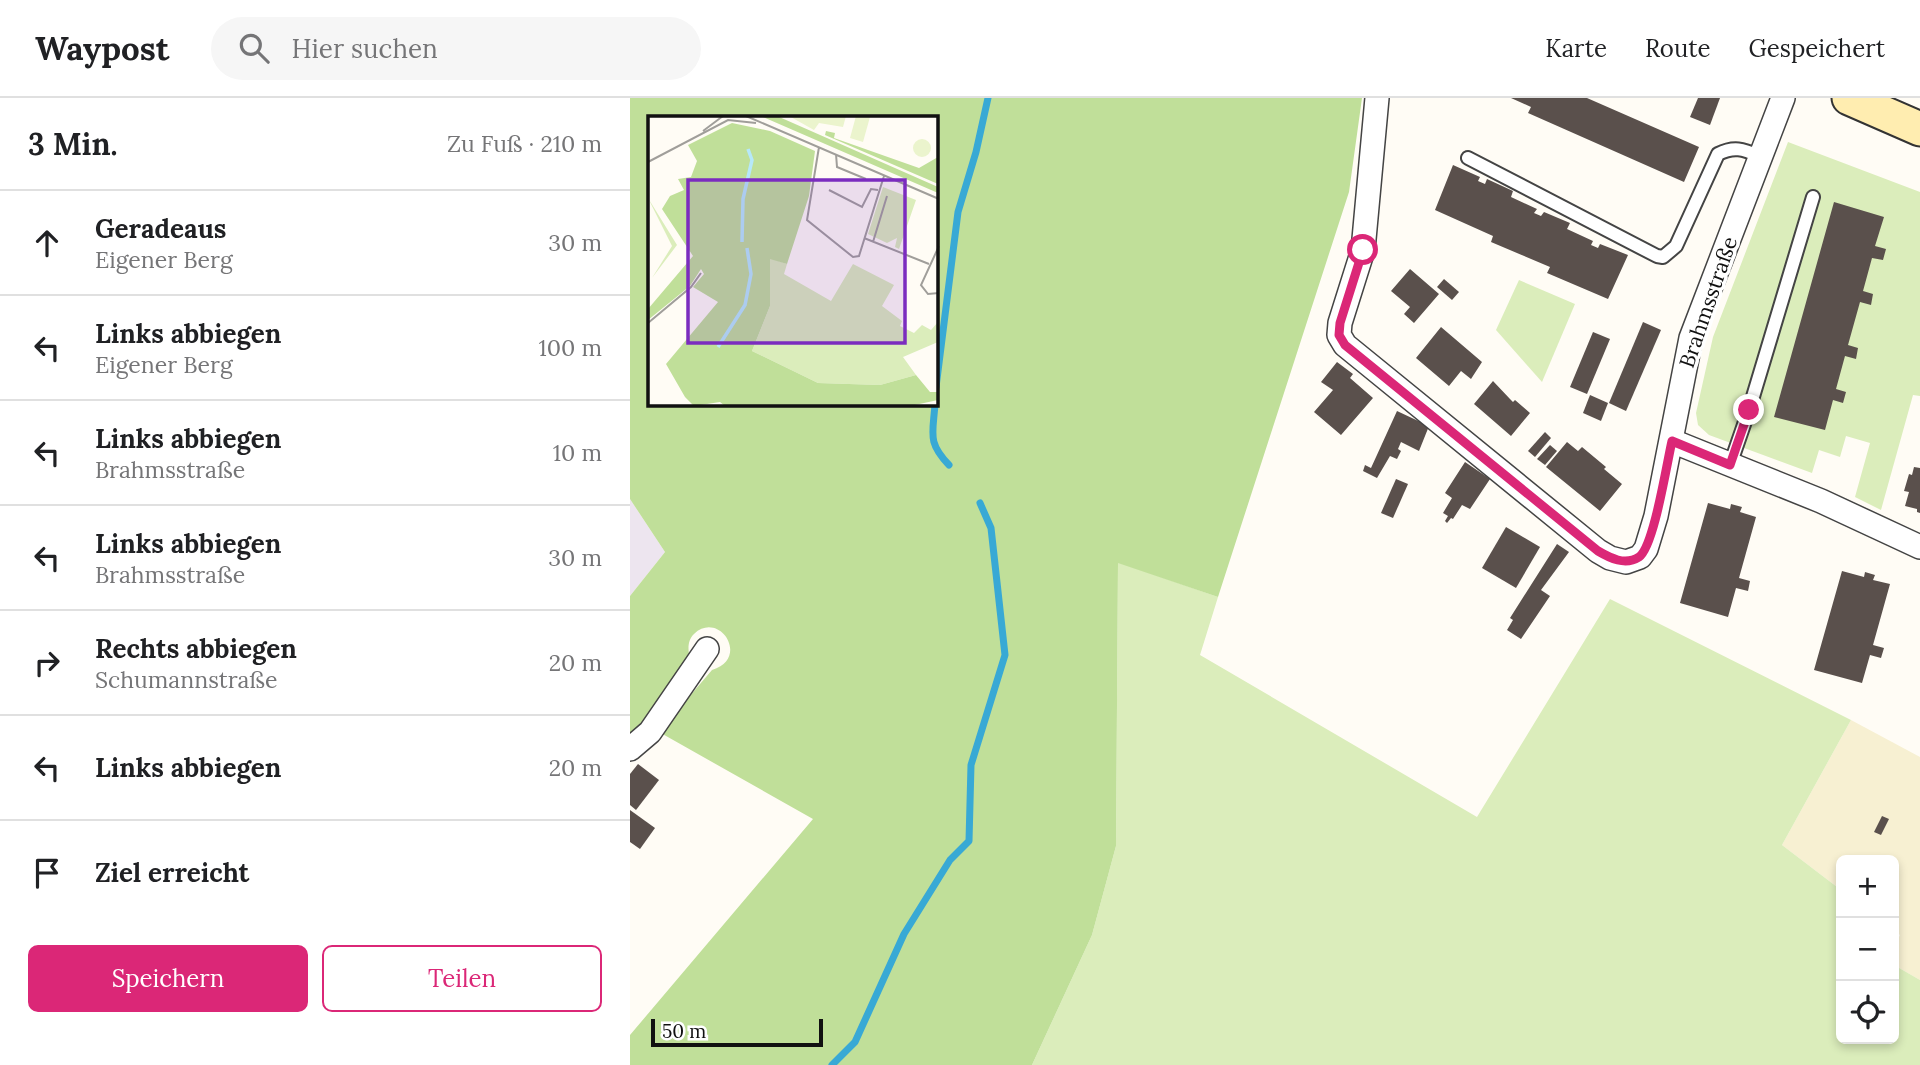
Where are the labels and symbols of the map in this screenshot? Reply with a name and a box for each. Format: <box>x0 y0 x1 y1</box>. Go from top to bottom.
inset map <box>648 116 938 406</box>
street label: Brahmsstraße <box>1673 233 1743 371</box>
route start <box>1347 234 1378 265</box>
route end <box>1733 394 1764 425</box>
scale bar <box>651 1016 822 1048</box>

